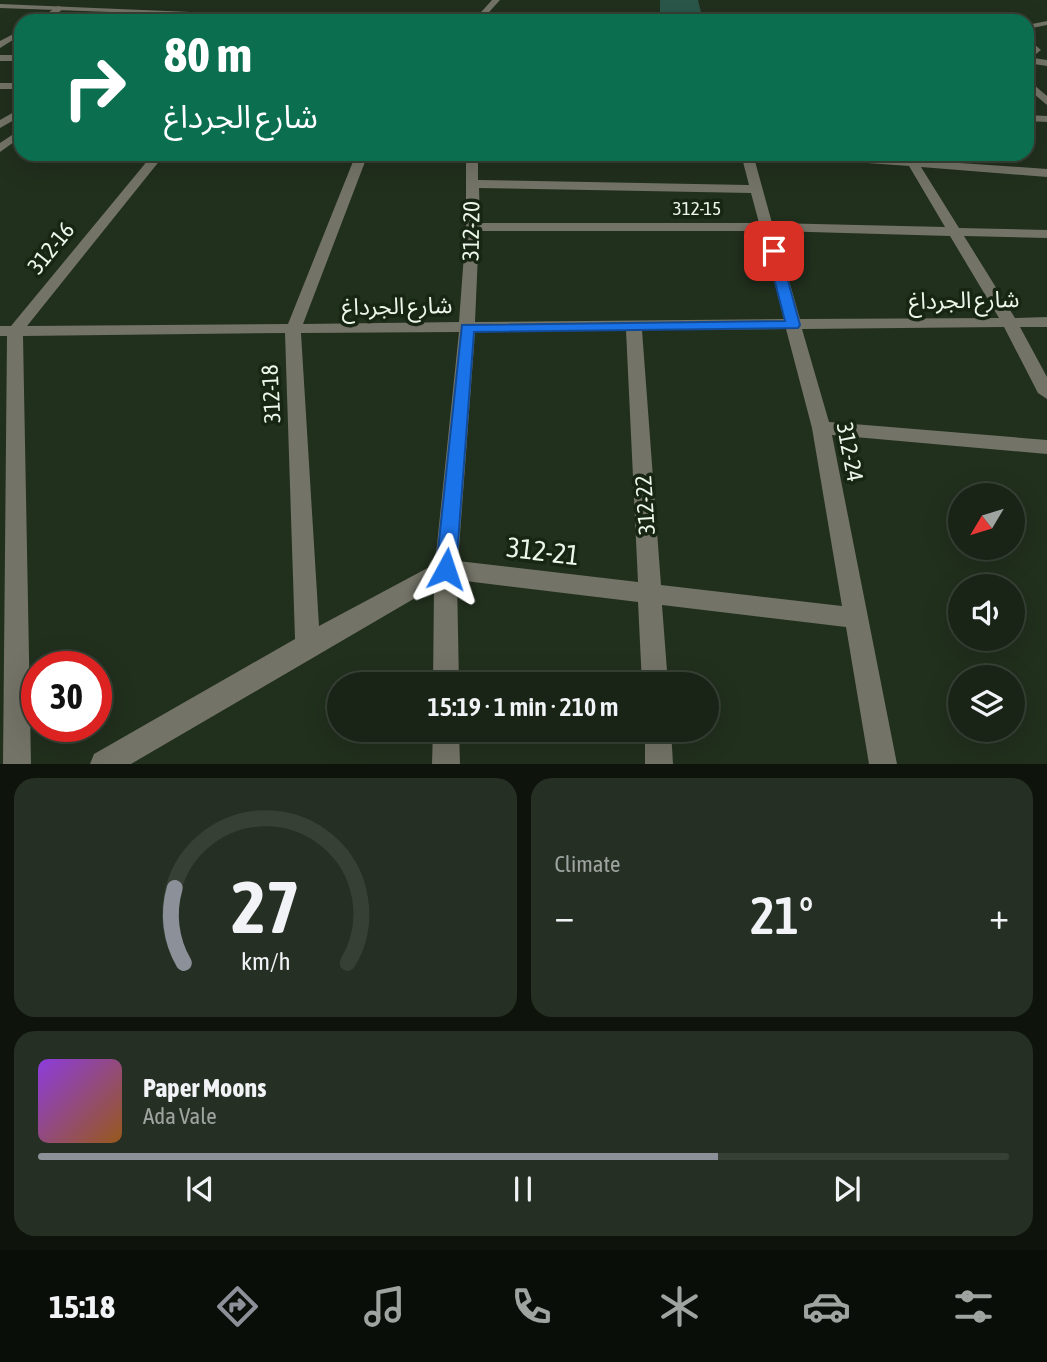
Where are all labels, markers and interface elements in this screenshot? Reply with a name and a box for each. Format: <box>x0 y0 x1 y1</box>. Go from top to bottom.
text: 80 m <box>164 26 252 82</box>
icon: right <box>49 42 140 133</box>
text: شارع الجرداغ <box>164 98 318 135</box>
street label: 312-15 <box>673 197 721 219</box>
street label: 312-20 <box>457 201 485 261</box>
street label: 312-16 <box>22 217 80 279</box>
pin <box>744 221 804 281</box>
icon: arrive <box>755 232 793 270</box>
street label: شارع الجرداغ <box>908 286 1020 318</box>
street label: شارع الجرداغ <box>341 292 453 324</box>
street label: 312-18 <box>256 364 286 424</box>
street label: 312-24 <box>832 420 868 484</box>
street label: 312-22 <box>630 474 660 536</box>
north arrow <box>948 483 1026 560</box>
map controls <box>948 483 1025 742</box>
street label: 312-21 <box>505 531 581 571</box>
position arrow <box>409 532 483 606</box>
button: sound <box>948 574 1025 651</box>
speed limit sign: 30 <box>21 651 112 742</box>
button: layers <box>948 665 1025 742</box>
text: 15:19 · 1 min · 210 m <box>428 692 618 722</box>
text: Climate <box>555 851 620 877</box>
text: 27 <box>231 866 299 949</box>
text: 21° <box>750 885 813 945</box>
text: − <box>555 894 574 937</box>
text: + <box>989 894 1009 937</box>
text: km/h <box>240 947 290 975</box>
text: Paper Moons <box>143 1073 266 1103</box>
text: Ada Vale <box>143 1103 217 1129</box>
icon: previous <box>181 1170 219 1208</box>
icon: pause <box>504 1170 542 1208</box>
icon: next <box>828 1170 866 1208</box>
icon: directions <box>213 1282 262 1331</box>
icon: music <box>360 1282 409 1331</box>
icon: phone <box>507 1282 556 1331</box>
icon: climate <box>655 1282 704 1331</box>
icon: car <box>802 1282 851 1331</box>
icon: filters <box>949 1282 998 1331</box>
text: 15:18 <box>49 1288 115 1325</box>

